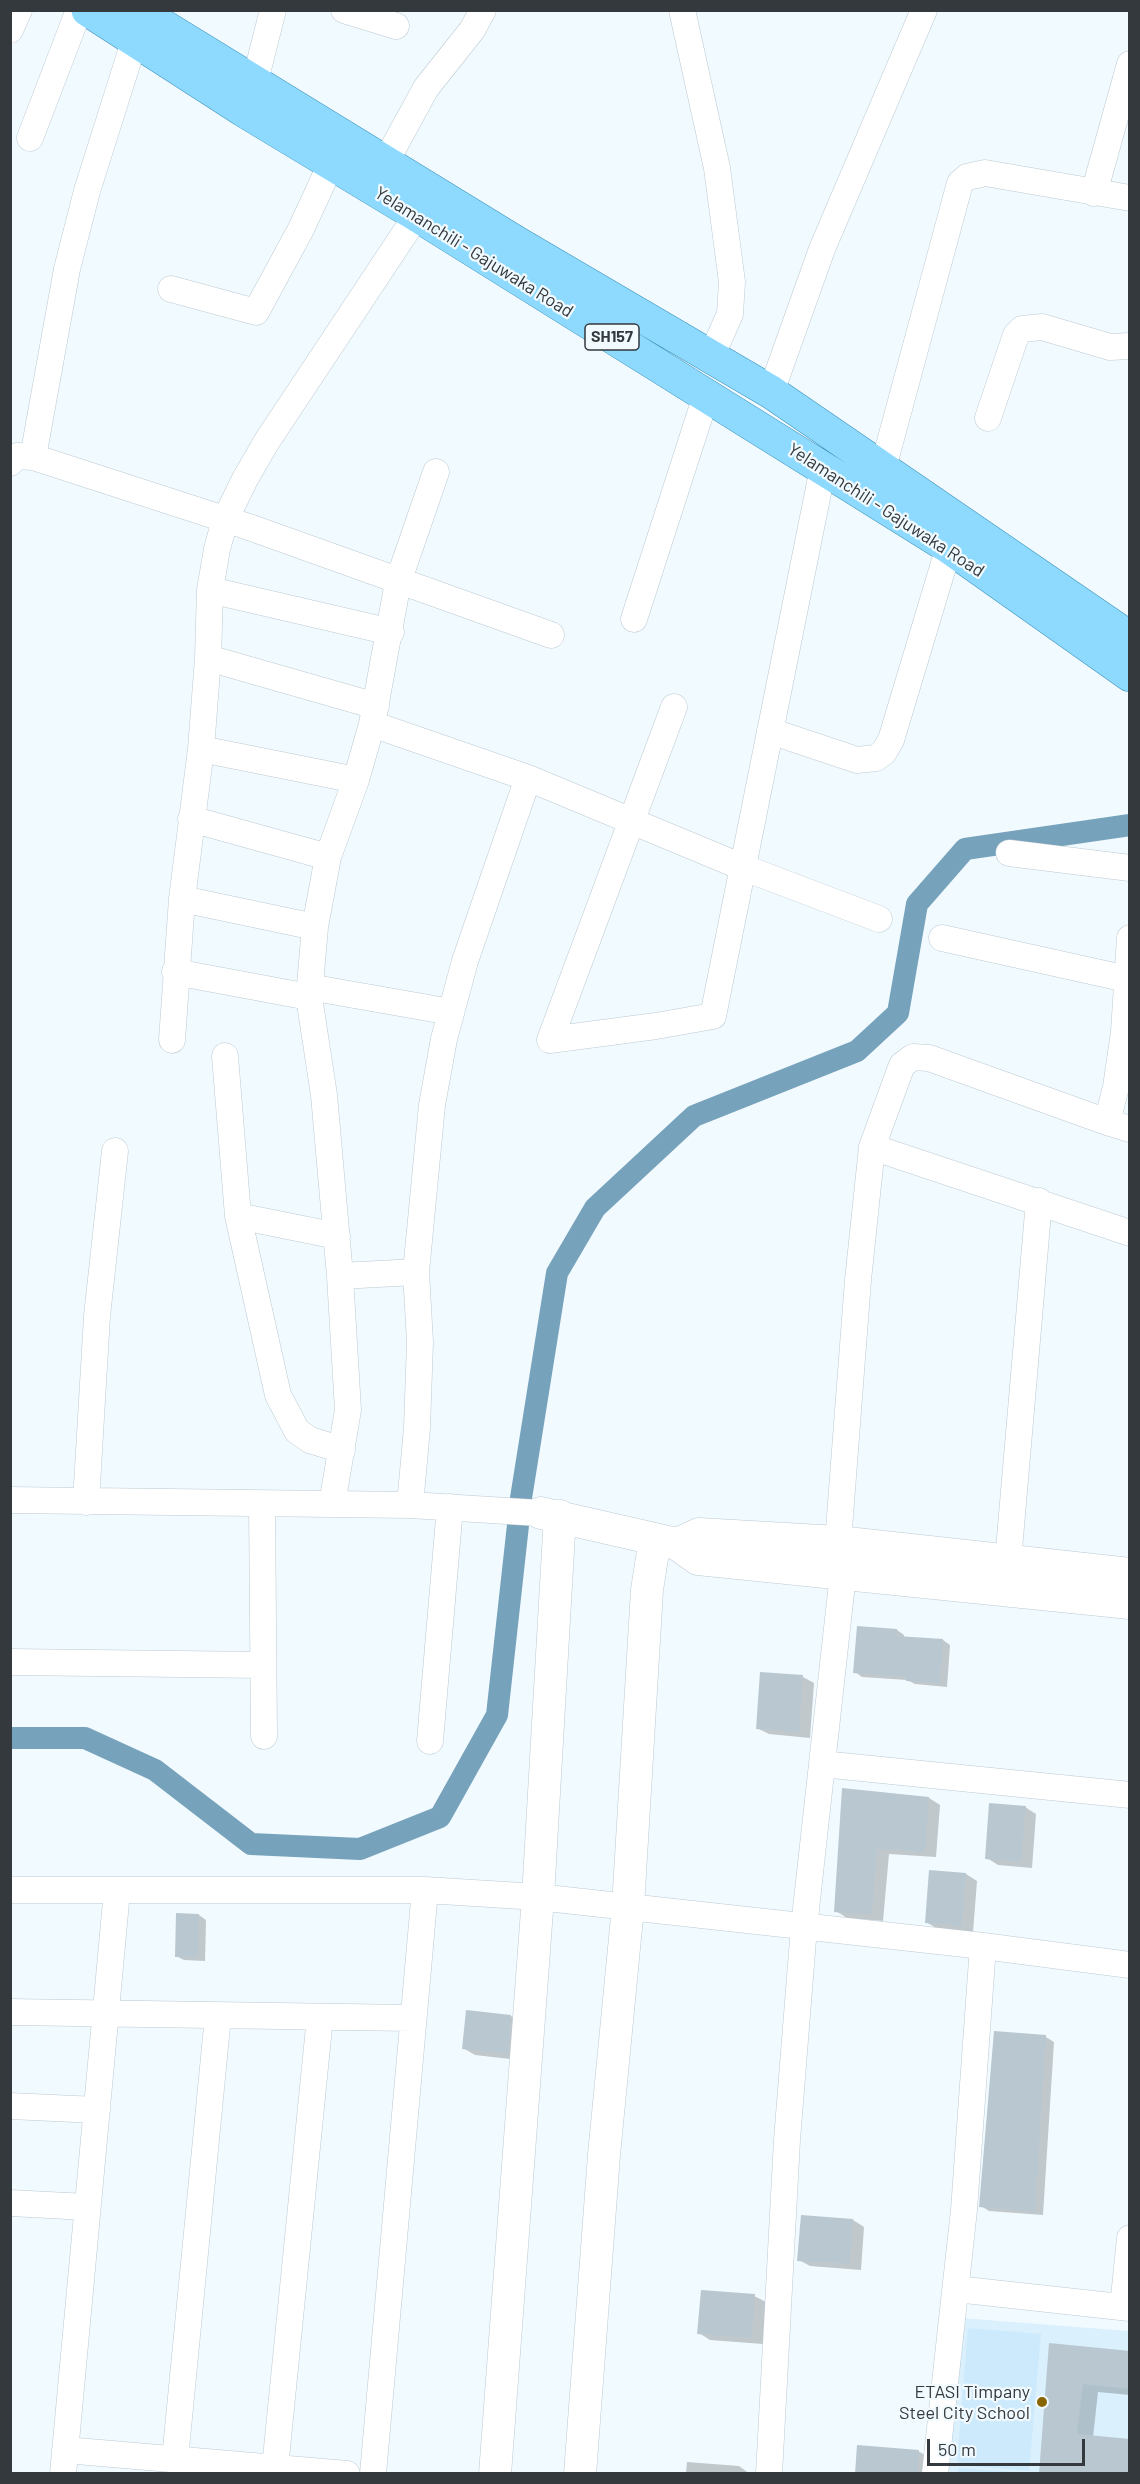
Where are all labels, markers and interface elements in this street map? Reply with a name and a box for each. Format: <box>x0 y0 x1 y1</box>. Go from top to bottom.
street label: Yelamanchili - Gajuwaka Road <box>371 182 577 322</box>
road number: SH157 <box>585 324 639 350</box>
street label: Yelamanchili - Gajuwaka Road <box>784 438 988 582</box>
place label: ETASI Timpany Steel City School <box>899 2381 1030 2424</box>
marker: ETASI Timpany Steel City School <box>1035 2395 1049 2409</box>
scale bar <box>930 2427 1088 2465</box>
text: 50 m <box>938 2438 976 2460</box>

